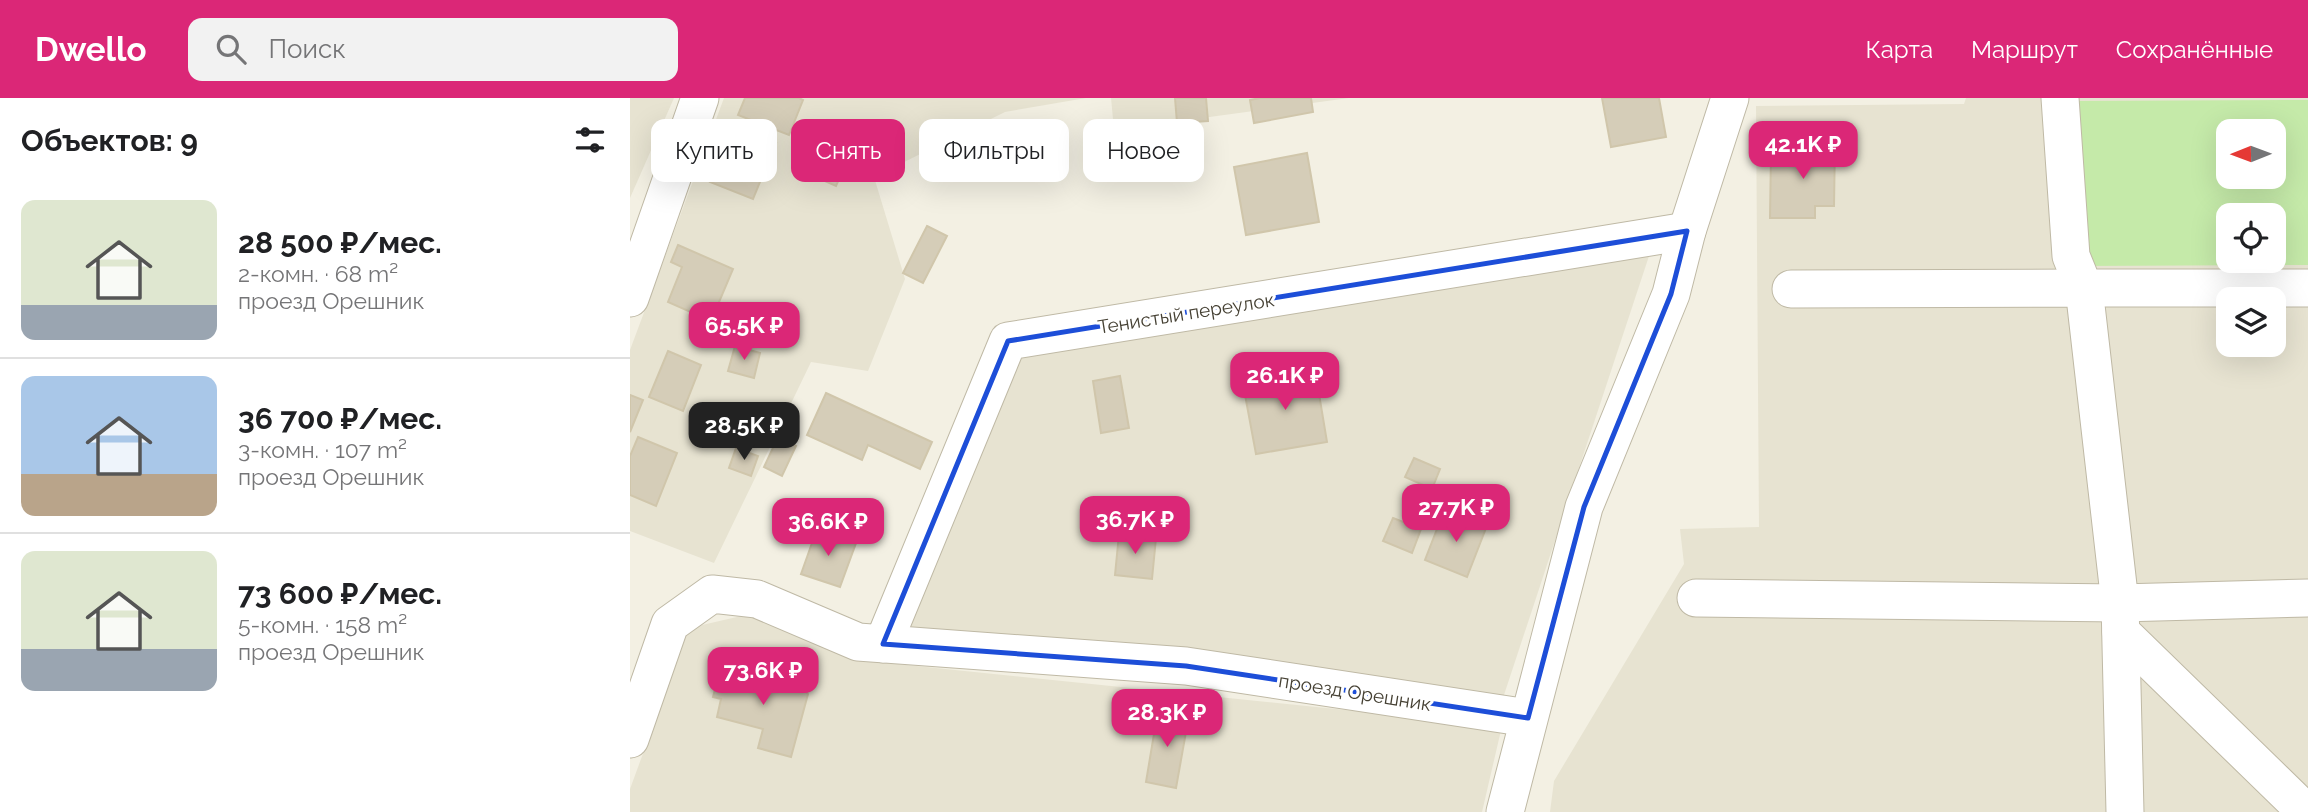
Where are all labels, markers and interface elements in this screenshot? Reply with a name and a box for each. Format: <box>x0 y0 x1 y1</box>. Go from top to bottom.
search box <box>188 18 678 81</box>
text: Dwello <box>35 30 146 69</box>
icon: search <box>212 30 250 68</box>
text: Поиск <box>268 34 346 64</box>
text: Карта <box>1865 35 1933 64</box>
text: Маршрут <box>1971 35 2078 64</box>
text: Сохранённые <box>2116 35 2273 64</box>
chip: Купить <box>651 119 777 182</box>
chip: Снять <box>791 119 905 182</box>
chip: Фильтры <box>919 119 1069 182</box>
chip: Новое <box>1083 119 1204 182</box>
north arrow <box>2216 119 2286 189</box>
map controls <box>2216 119 2286 357</box>
icon: filters <box>571 121 609 159</box>
pin: 42.1K ₽ <box>1738 122 1868 181</box>
text: Объектов: 9 <box>21 123 198 158</box>
text: 42.1K ₽ <box>1765 130 1841 157</box>
button: locate <box>2216 203 2286 273</box>
text: 28 500 ₽/мес. <box>238 225 442 260</box>
icon: home <box>77 228 161 312</box>
text: 2-комн. · 68 m² <box>238 260 398 287</box>
text: проезд Орешник <box>238 287 424 314</box>
button: layers <box>2216 287 2286 357</box>
street label: Тенистый переулок <box>1096 288 1276 338</box>
pin: 65.5K ₽ <box>679 302 809 362</box>
text: 65.5K ₽ <box>705 311 783 338</box>
pin: 26.1K ₽ <box>1220 352 1350 412</box>
text: 26.1K ₽ <box>1246 361 1324 388</box>
text: 36 700 ₽/мес. <box>238 401 442 436</box>
pin: 28.5K ₽ <box>679 402 809 462</box>
icon: home <box>77 404 161 488</box>
text: 28.5K ₽ <box>705 411 783 438</box>
text: 3-комн. · 107 m² <box>238 436 407 463</box>
text: проезд Орешник <box>238 463 424 490</box>
pin: 27.7K ₽ <box>1391 484 1521 544</box>
text: 27.7K ₽ <box>1418 493 1494 520</box>
pin: 36.7K ₽ <box>1070 496 1200 556</box>
pin: 36.6K ₽ <box>763 498 893 558</box>
text: 36.7K ₽ <box>1096 505 1174 532</box>
text: 36.6K ₽ <box>788 507 868 534</box>
text: 73 600 ₽/мес. <box>238 576 442 611</box>
icon: home <box>77 579 161 663</box>
text: 5-комн. · 158 m² <box>238 611 407 638</box>
text: проезд Орешник <box>238 638 424 665</box>
pin: 73.6K ₽ <box>698 648 828 707</box>
text: 73.6K ₽ <box>724 656 802 683</box>
street label: проезд Орешник <box>1277 669 1433 715</box>
pin: 28.3K ₽ <box>1102 690 1232 749</box>
text: 28.3K ₽ <box>1128 698 1206 725</box>

